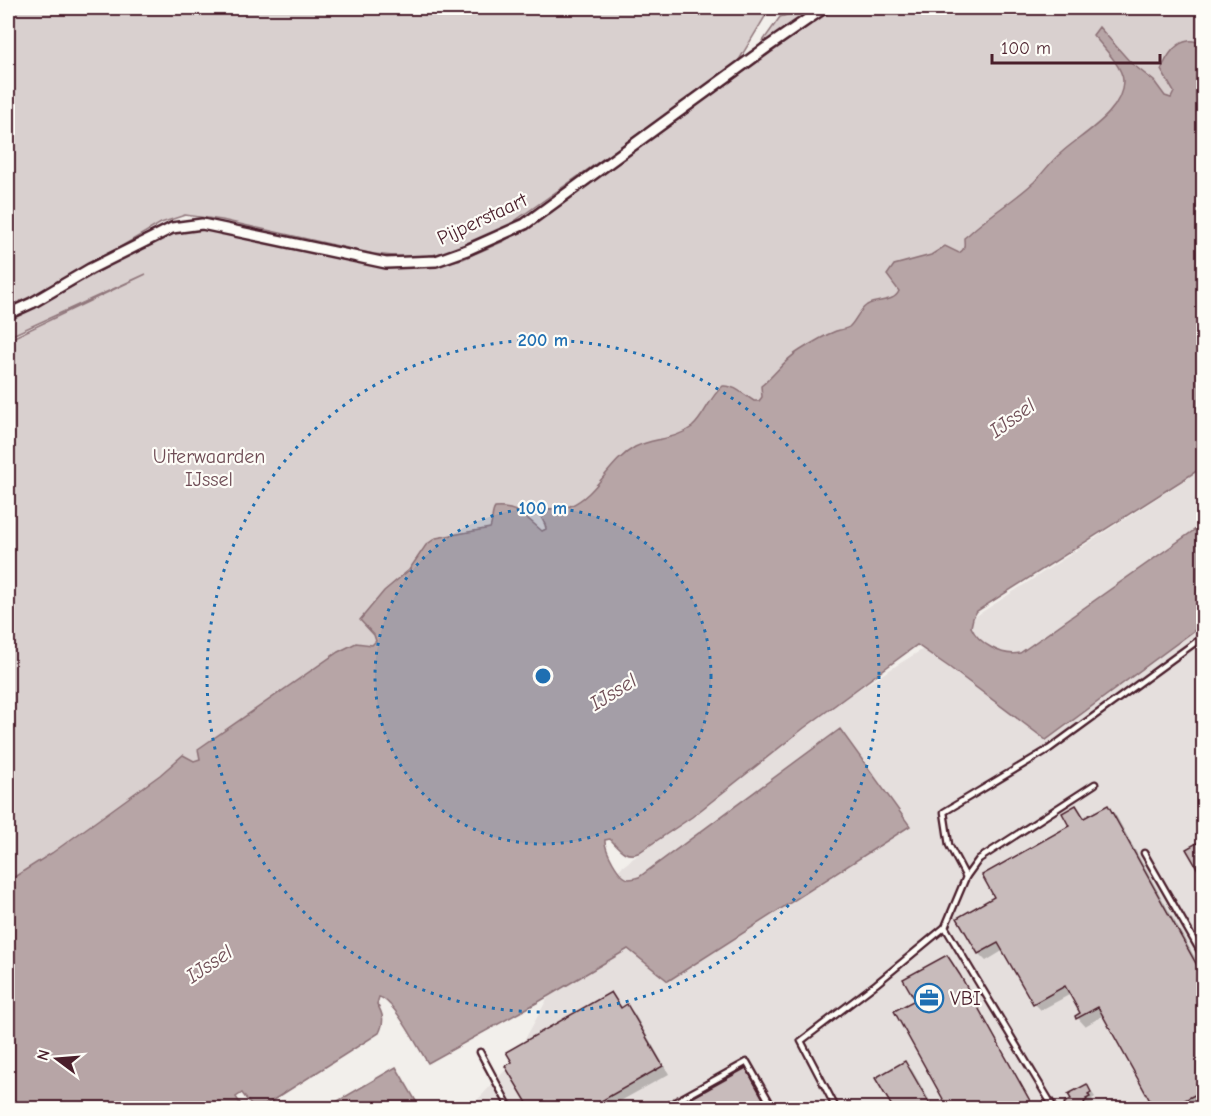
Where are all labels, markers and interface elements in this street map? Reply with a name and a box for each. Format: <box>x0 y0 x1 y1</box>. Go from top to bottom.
scale bar <box>992 27 1160 65</box>
text: 100 m <box>1001 38 1051 59</box>
street label: Pijperstaart <box>433 188 532 250</box>
text: 200 m <box>518 330 568 351</box>
water label: IJssel <box>984 393 1040 443</box>
park label: Uiterwaarden IJssel <box>153 445 265 491</box>
text: 100 m <box>519 498 567 519</box>
centre of rings <box>533 666 553 686</box>
water label: IJssel <box>584 668 641 716</box>
water label: IJssel <box>181 940 237 989</box>
office icon: VBI <box>913 982 945 1014</box>
place label: VBI <box>950 987 981 1010</box>
north arrow <box>27 1029 87 1089</box>
text: N <box>33 1048 54 1063</box>

